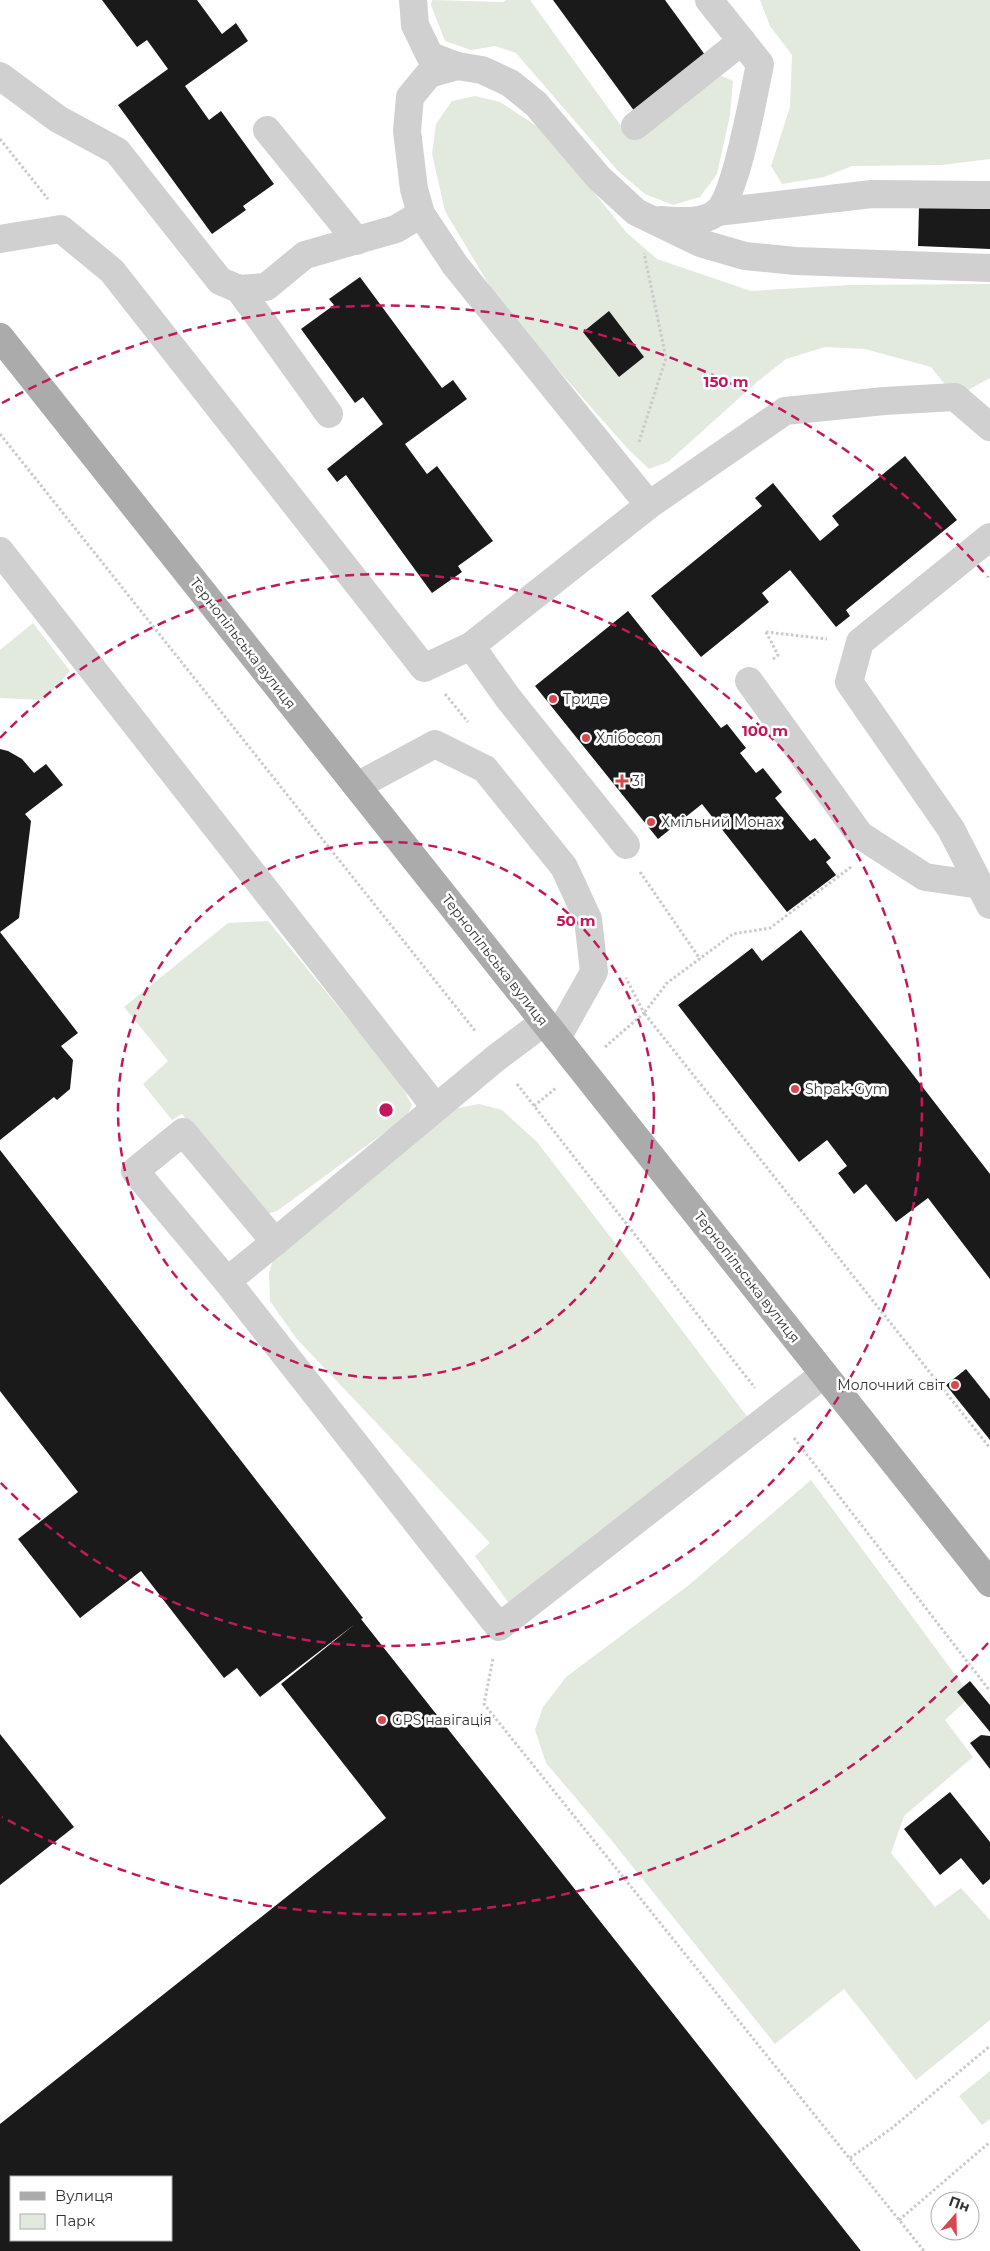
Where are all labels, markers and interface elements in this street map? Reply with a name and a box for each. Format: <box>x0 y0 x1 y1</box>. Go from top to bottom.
text: 150 m <box>704 372 748 391</box>
street label: Тернопільська вулиця <box>186 574 300 712</box>
place label: Триде <box>563 690 608 708</box>
marker: Триде <box>547 693 559 705</box>
text: 100 m <box>742 721 788 740</box>
place label: Хлібосол <box>596 729 661 747</box>
marker: Хлібосол <box>580 732 592 744</box>
place label: 3і <box>632 772 644 790</box>
marker: 3і <box>616 775 628 787</box>
place label: Хмільний Монах <box>661 813 782 831</box>
marker: Хмільний Монах <box>645 816 657 828</box>
street label: Тернопільська вулиця <box>438 891 552 1029</box>
text: 50 m <box>556 911 596 930</box>
place label: Shpak-Gym <box>805 1080 888 1098</box>
marker: Shpak-Gym <box>789 1083 801 1095</box>
centre of rings <box>377 1101 395 1119</box>
street label: Тернопільська вулиця <box>690 1208 804 1346</box>
place label: Молочний світ <box>837 1376 945 1394</box>
marker: Молочний світ <box>949 1379 961 1391</box>
place label: GPS навігація <box>392 1711 492 1729</box>
marker: GPS навігація <box>376 1714 388 1726</box>
legend <box>10 2176 172 2241</box>
text: Вулиця <box>55 2186 113 2205</box>
north arrow <box>930 2191 980 2241</box>
text: Пн <box>946 2192 972 2216</box>
text: Парк <box>55 2211 95 2230</box>

